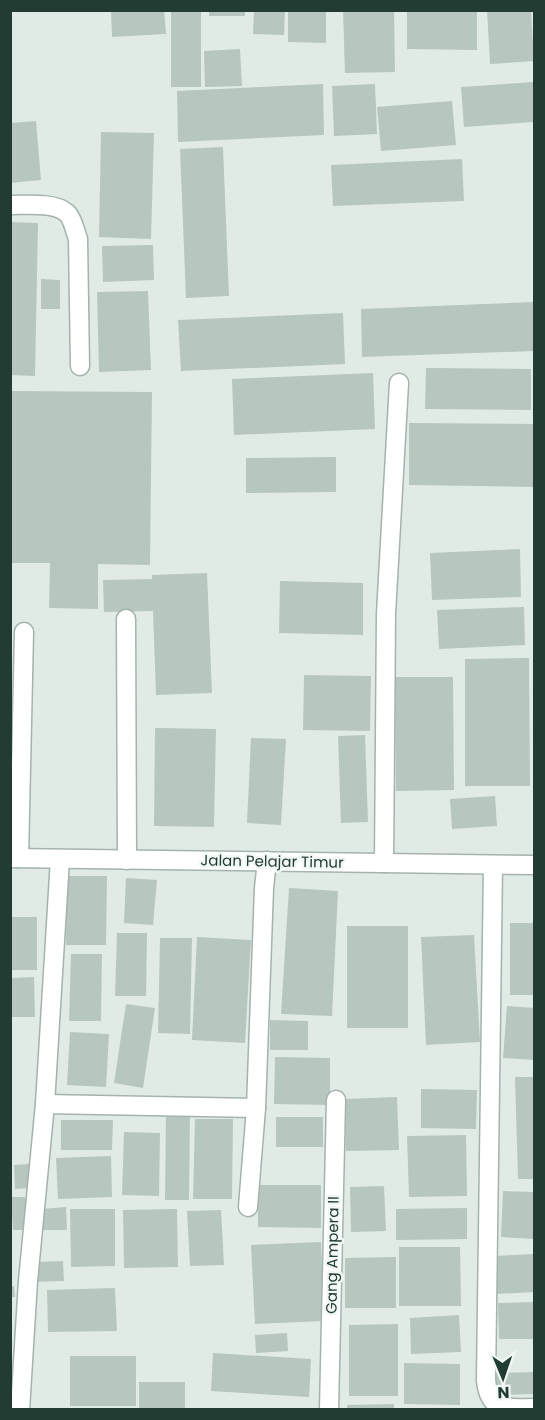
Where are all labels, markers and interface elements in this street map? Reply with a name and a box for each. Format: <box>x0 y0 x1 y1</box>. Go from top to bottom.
street label: Jalan Pelajar Timur <box>200 849 344 873</box>
street label: Gang Ampera II <box>320 1196 344 1314</box>
north arrow <box>473 1348 533 1408</box>
text: N <box>497 1381 510 1404</box>

